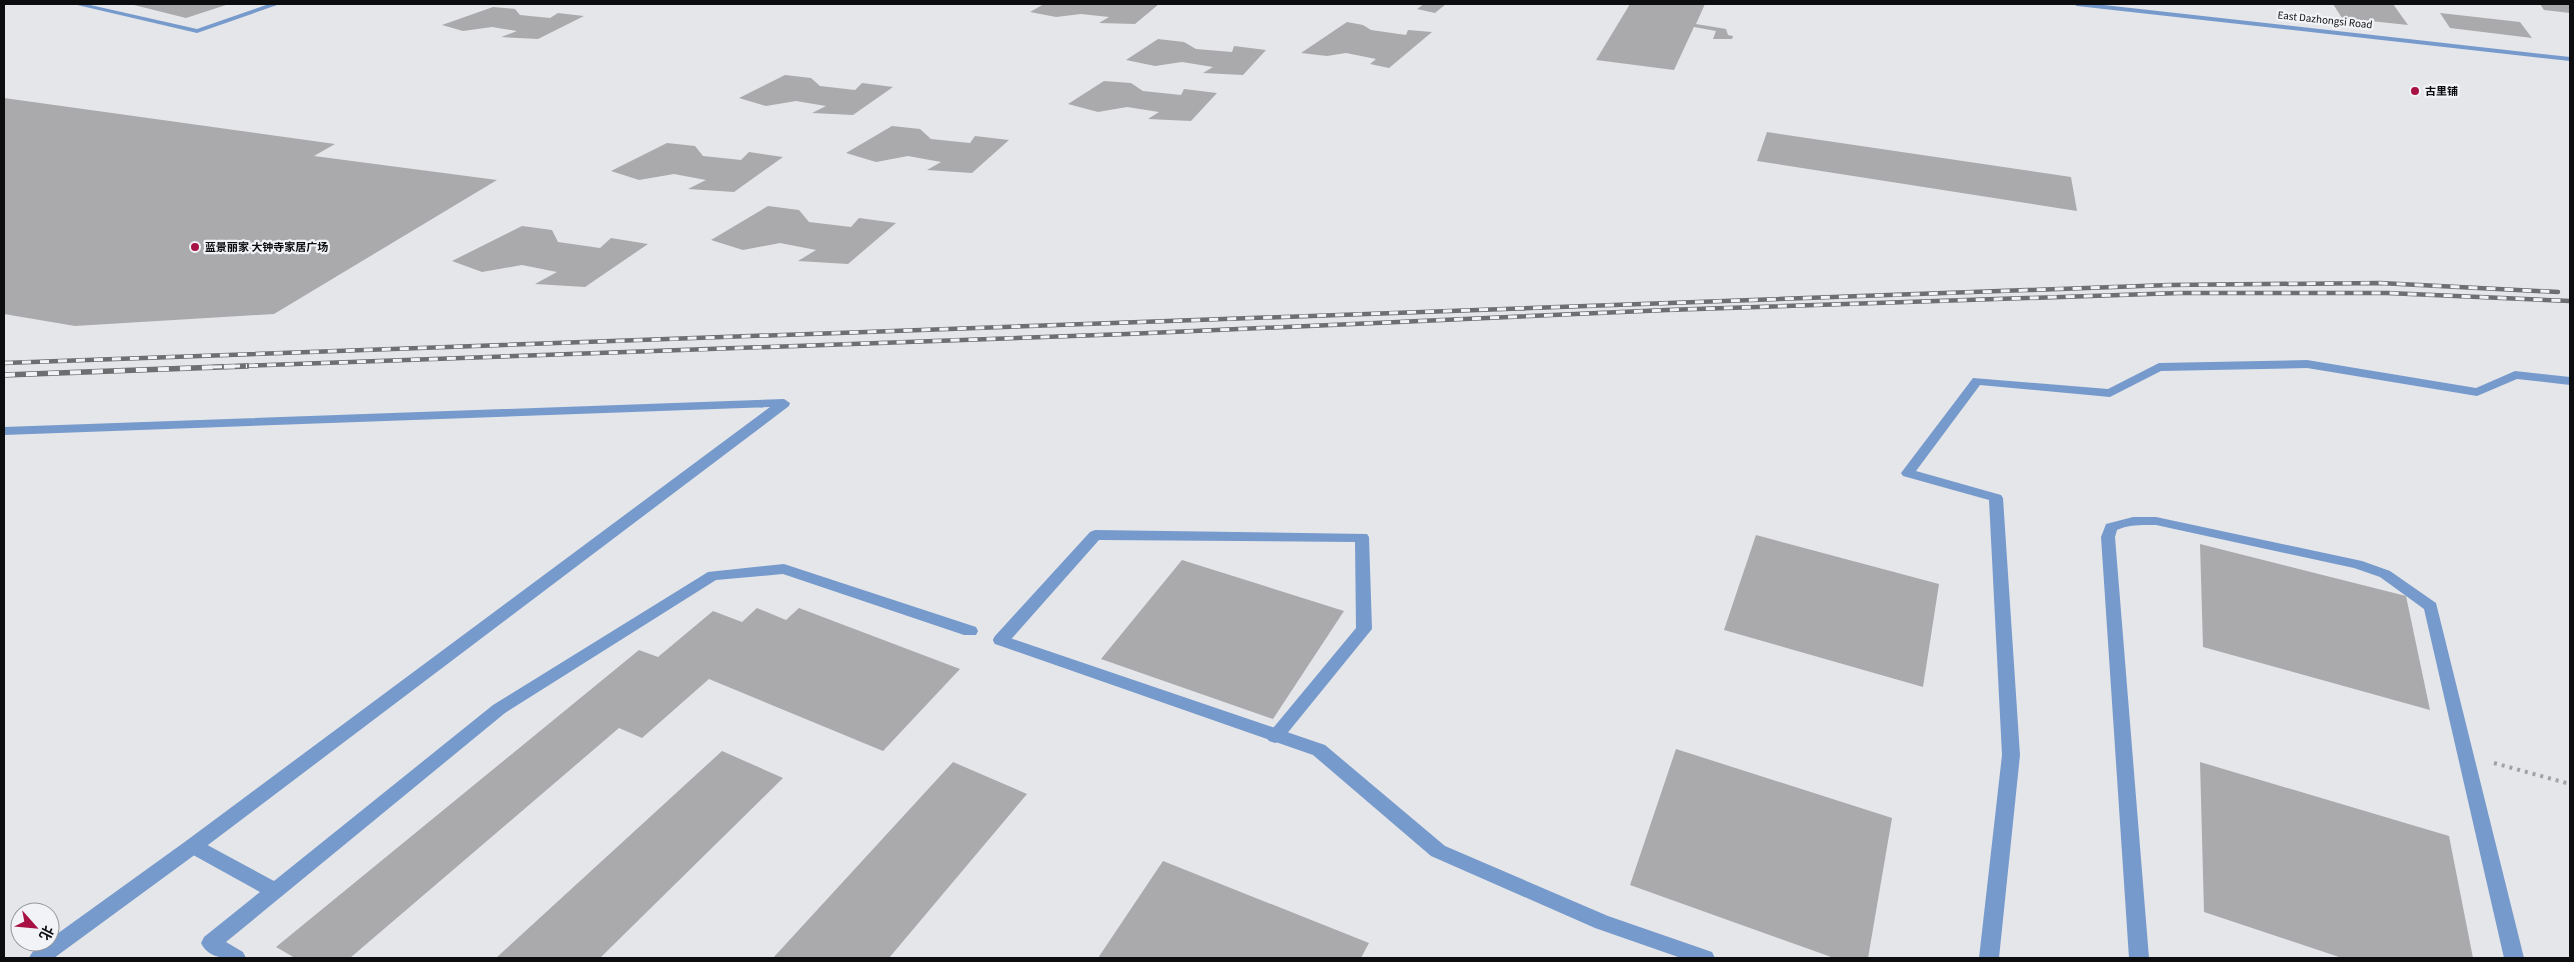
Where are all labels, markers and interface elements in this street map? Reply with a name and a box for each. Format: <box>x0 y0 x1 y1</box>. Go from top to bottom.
street label: East Dazhongsi Road <box>2277 8 2373 32</box>
place label: 古里铺 <box>2425 84 2458 99</box>
marker: 古里铺 <box>2409 85 2421 97</box>
place label: 蓝景丽家 大钟寺家居广场 <box>205 240 328 255</box>
marker: 蓝景丽家 大钟寺家居广场 <box>189 241 201 253</box>
north arrow <box>10 902 60 952</box>
text: 北 <box>34 922 58 943</box>

